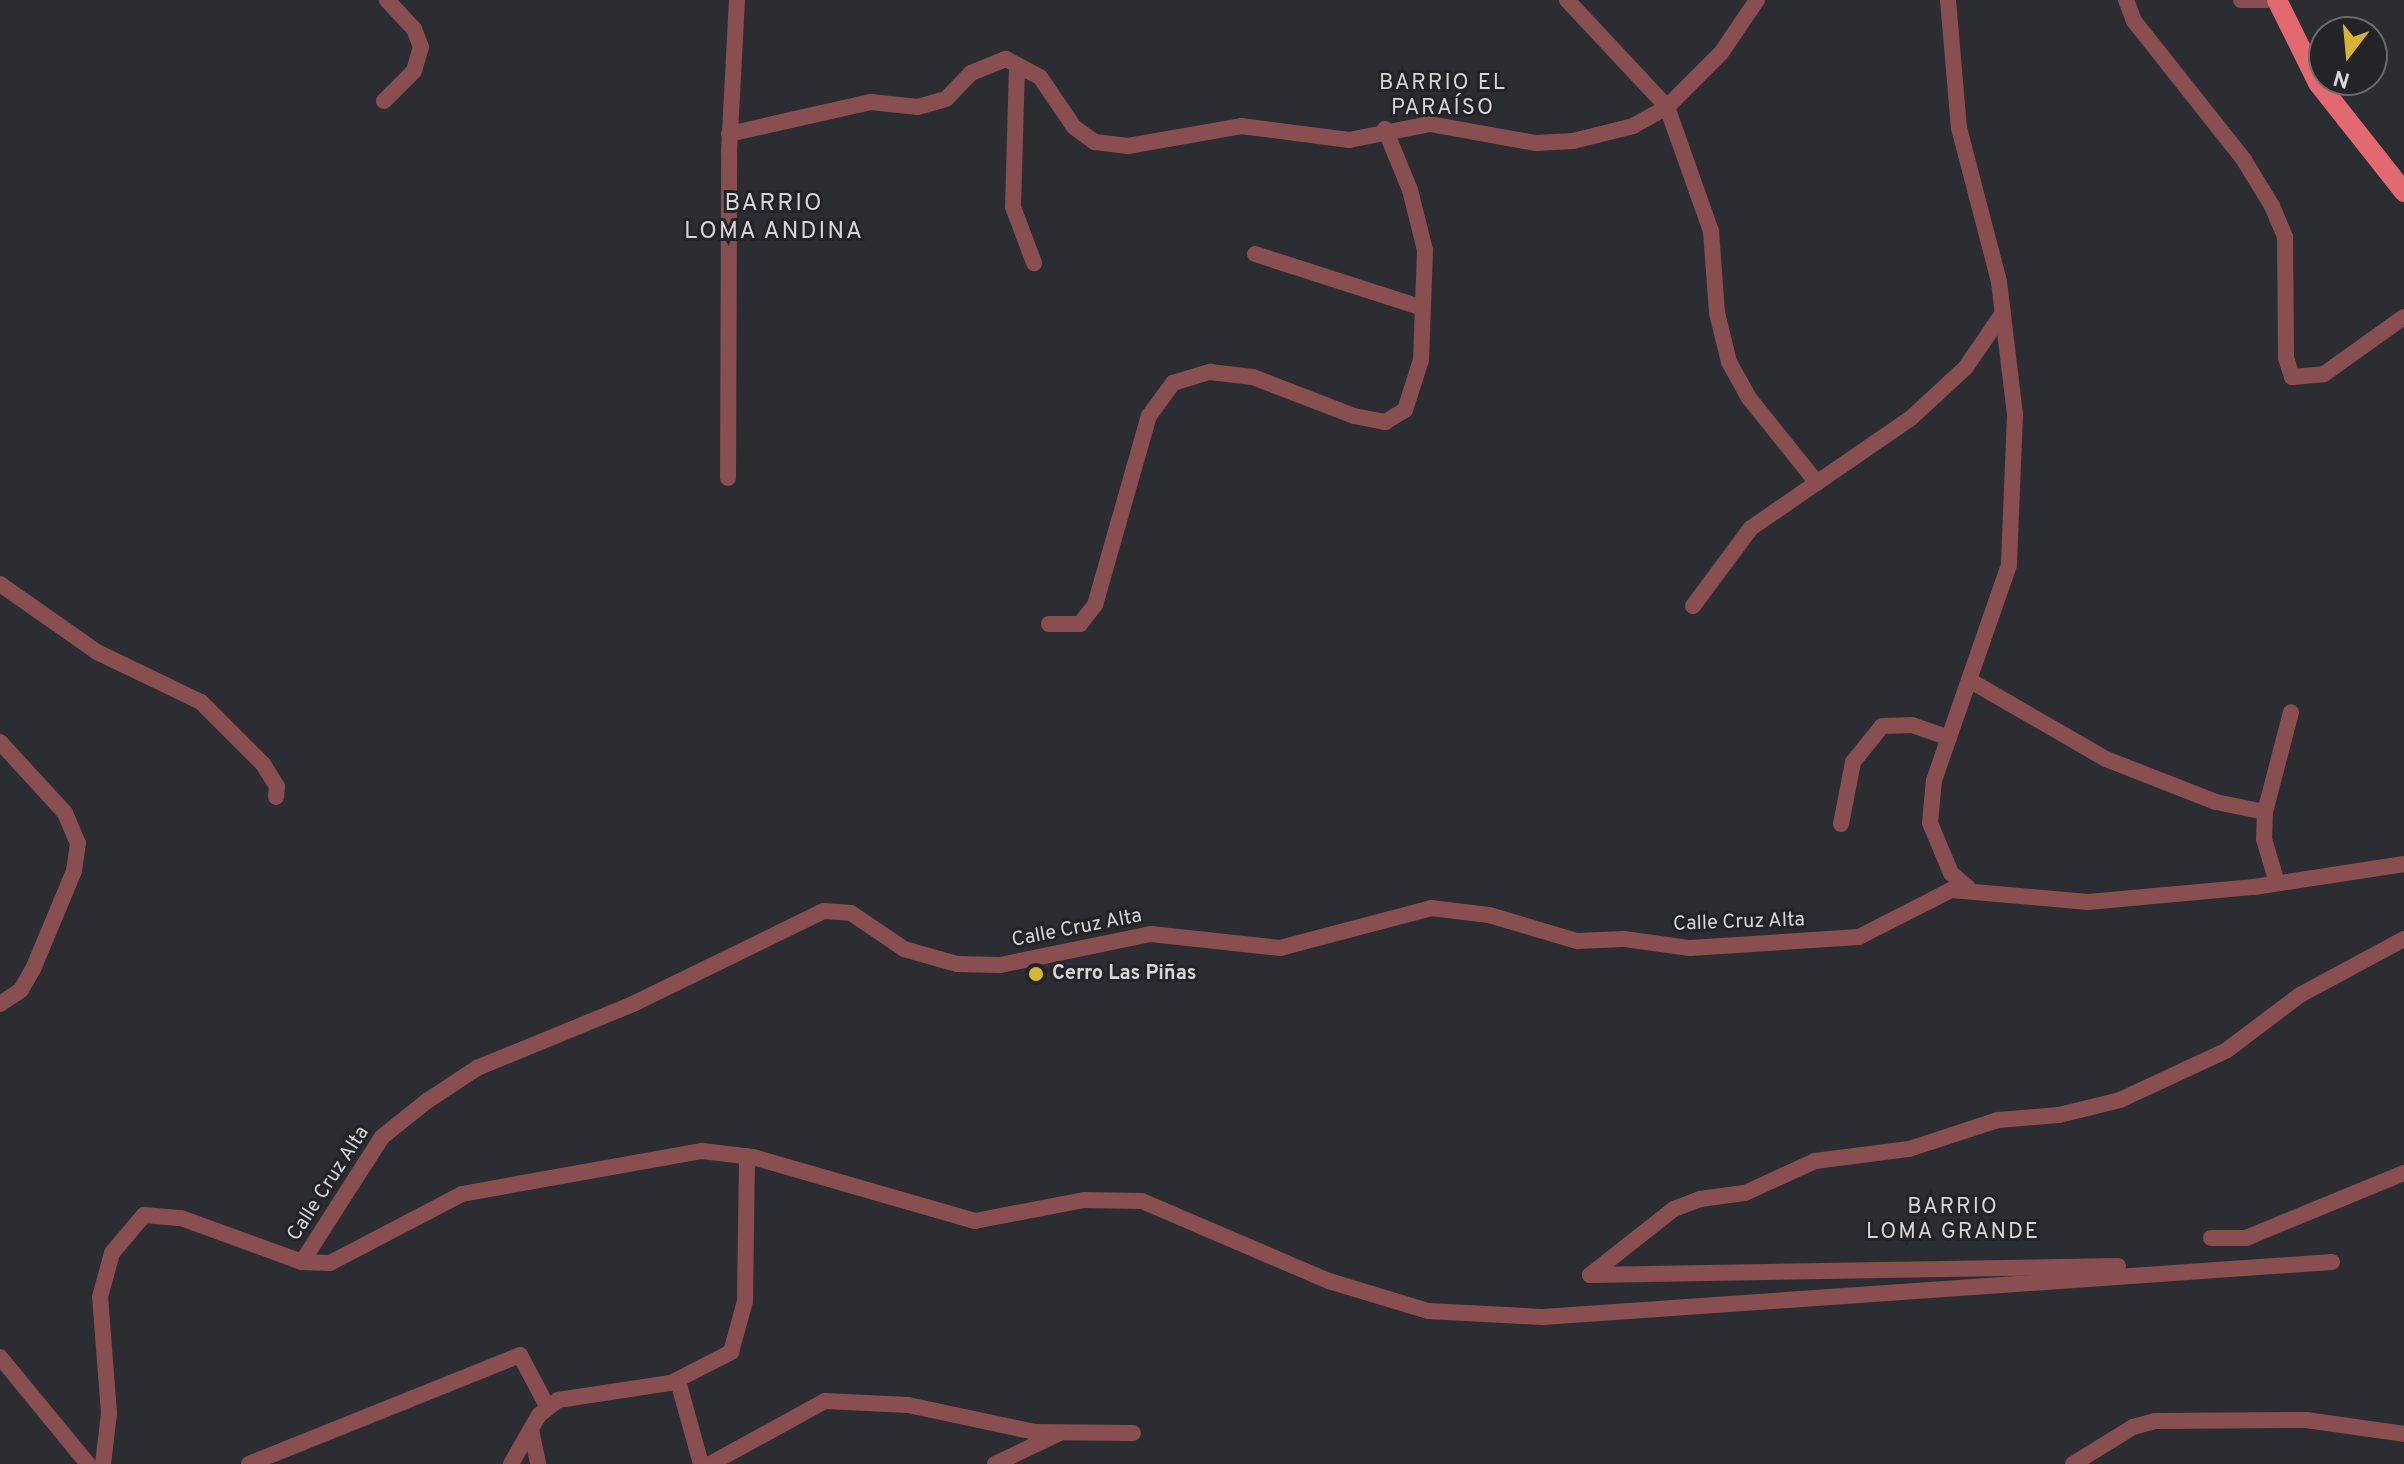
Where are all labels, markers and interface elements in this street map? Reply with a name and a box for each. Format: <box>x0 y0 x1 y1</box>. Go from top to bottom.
north arrow <box>2308 16 2388 96</box>
text: N <box>2330 62 2353 93</box>
district label: BARRIO EL PARAÍSO <box>1379 70 1507 122</box>
district label: BARRIO LOMA ANDINA <box>683 191 865 247</box>
street label: Calle Cruz Alta <box>1010 905 1144 953</box>
street label: Calle Cruz Alta <box>1672 909 1806 937</box>
place label: Cerro Las Piñas <box>1052 962 1197 986</box>
marker: Cerro Las Piñas <box>1027 965 1045 983</box>
street label: Calle Cruz Alta <box>283 1122 375 1246</box>
district label: BARRIO LOMA GRANDE <box>1866 1194 2040 1246</box>

